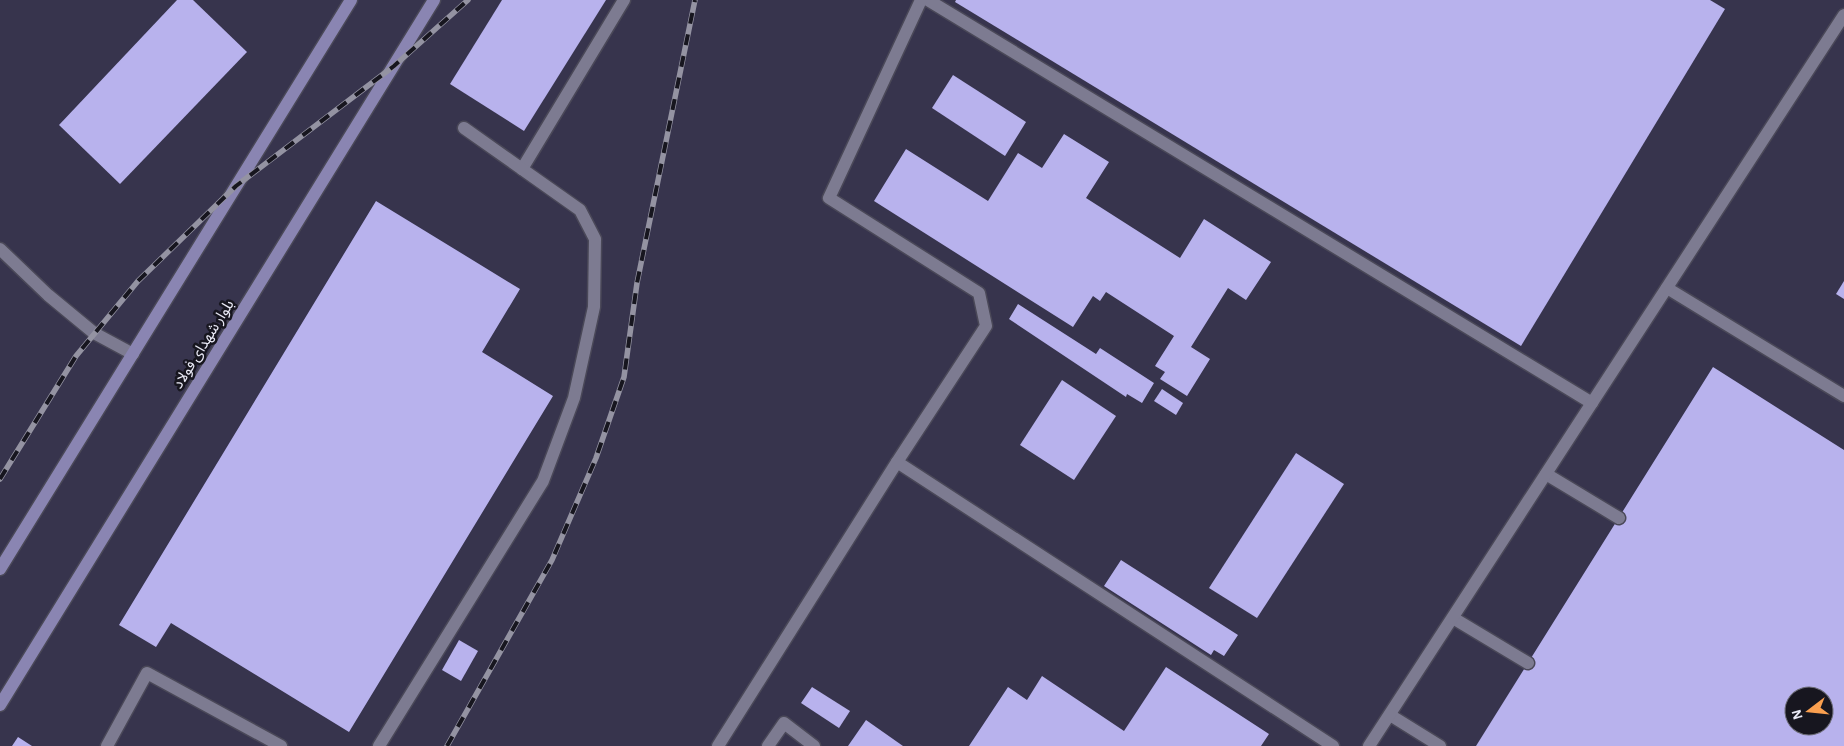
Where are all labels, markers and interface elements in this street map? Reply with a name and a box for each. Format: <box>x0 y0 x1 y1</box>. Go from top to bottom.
street label: بلوار شهدای فولاد <box>170 297 238 392</box>
north arrow <box>1784 686 1834 736</box>
text: N <box>1789 708 1806 721</box>

